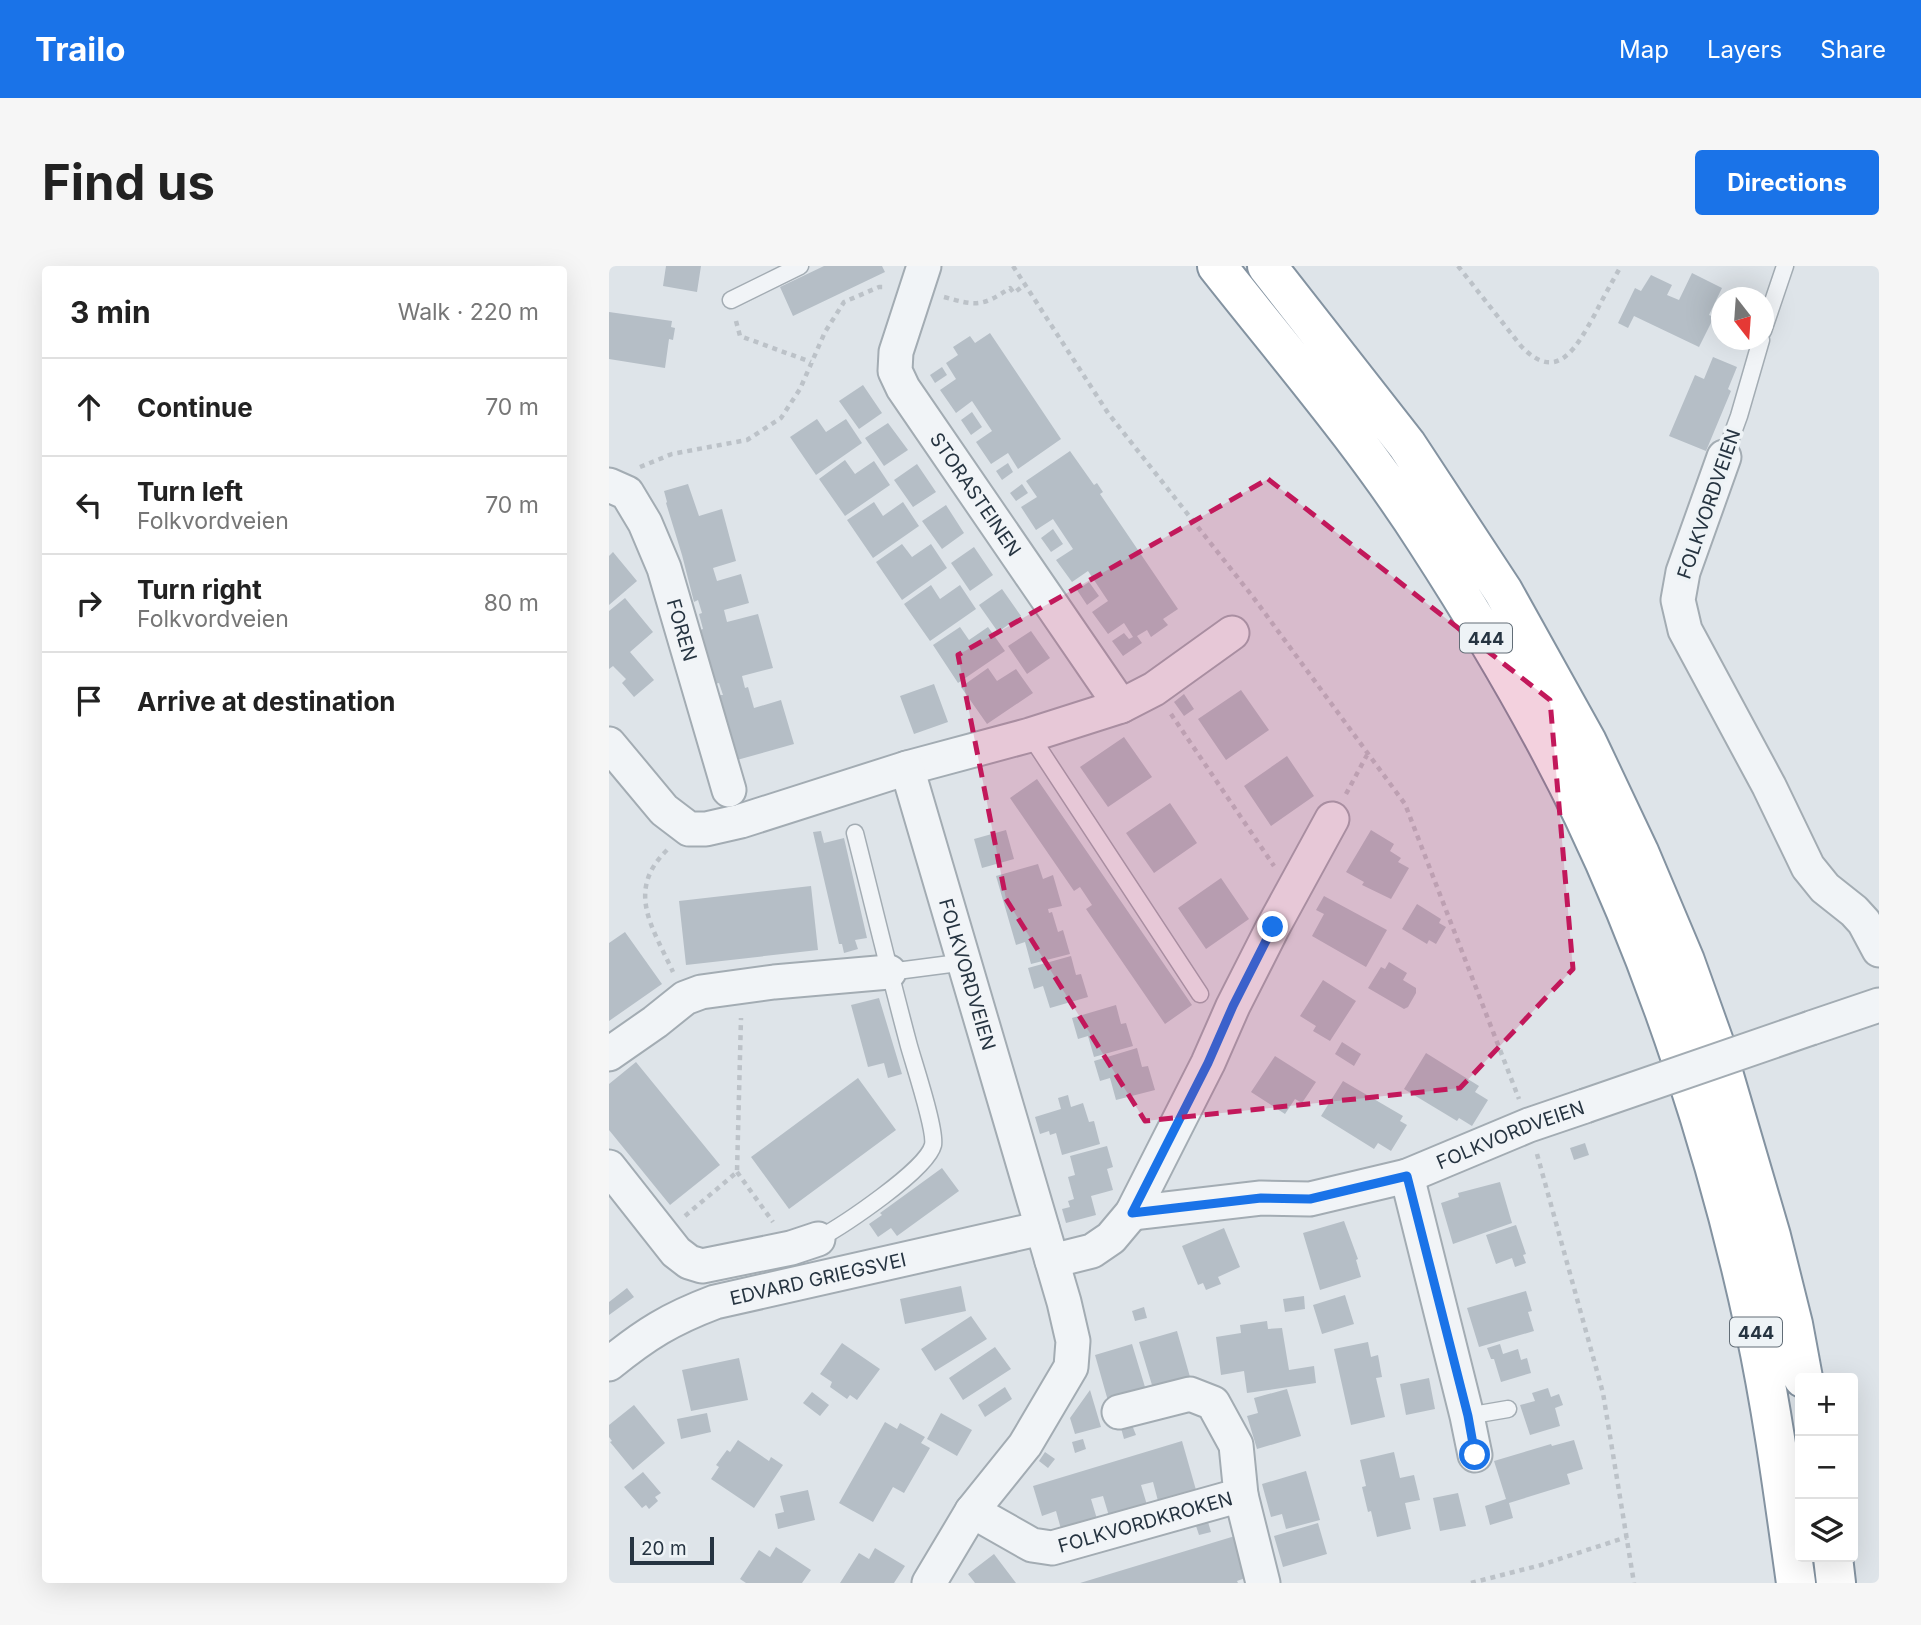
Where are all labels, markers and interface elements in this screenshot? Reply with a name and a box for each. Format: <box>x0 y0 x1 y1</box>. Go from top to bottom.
text: Trailo <box>35 29 125 69</box>
text: Map <box>1619 35 1669 64</box>
text: Layers <box>1707 35 1782 64</box>
text: Share <box>1820 35 1886 64</box>
button: Directions <box>1695 150 1879 215</box>
text: Find us <box>42 153 215 212</box>
north arrow <box>1711 287 1774 350</box>
text: 3 min <box>70 294 151 330</box>
text: Walk · 220 m <box>398 298 539 326</box>
icon: ahead <box>70 388 108 426</box>
text: Continue <box>137 392 253 423</box>
text: 70 m <box>485 393 539 421</box>
street label: FOLKVORDVEIEN <box>1673 426 1745 582</box>
street label: STORASTEINEN <box>925 428 1026 560</box>
text: Turn left <box>137 476 243 507</box>
icon: left <box>70 486 108 524</box>
text: 70 m <box>485 491 539 519</box>
text: Folkvordveien <box>137 507 289 535</box>
text: Turn right <box>137 574 262 605</box>
icon: right <box>70 584 108 622</box>
text: 80 m <box>484 589 539 617</box>
street label: FOREN <box>662 596 702 664</box>
text: Folkvordveien <box>137 605 289 633</box>
road number: 444 <box>1460 624 1512 652</box>
icon: arrive <box>70 682 108 720</box>
text: Arrive at destination <box>137 686 396 717</box>
street label: FOLKVORDVEIEN <box>934 896 1001 1053</box>
route end <box>1257 911 1288 942</box>
street label: FOLKVORDVEIEN <box>1433 1096 1587 1174</box>
street label: EDVARD GRIEGSVEI <box>728 1248 908 1310</box>
road number: 444 <box>1730 1317 1782 1346</box>
map controls <box>1795 1373 1858 1562</box>
button: + <box>1795 1373 1858 1436</box>
button: − <box>1795 1436 1858 1499</box>
route start <box>1459 1439 1490 1470</box>
street label: FOLKVORDKROKEN <box>1055 1486 1235 1557</box>
button: layers <box>1795 1499 1858 1562</box>
scale bar <box>630 1534 714 1566</box>
text: 20 m <box>641 1537 687 1560</box>

